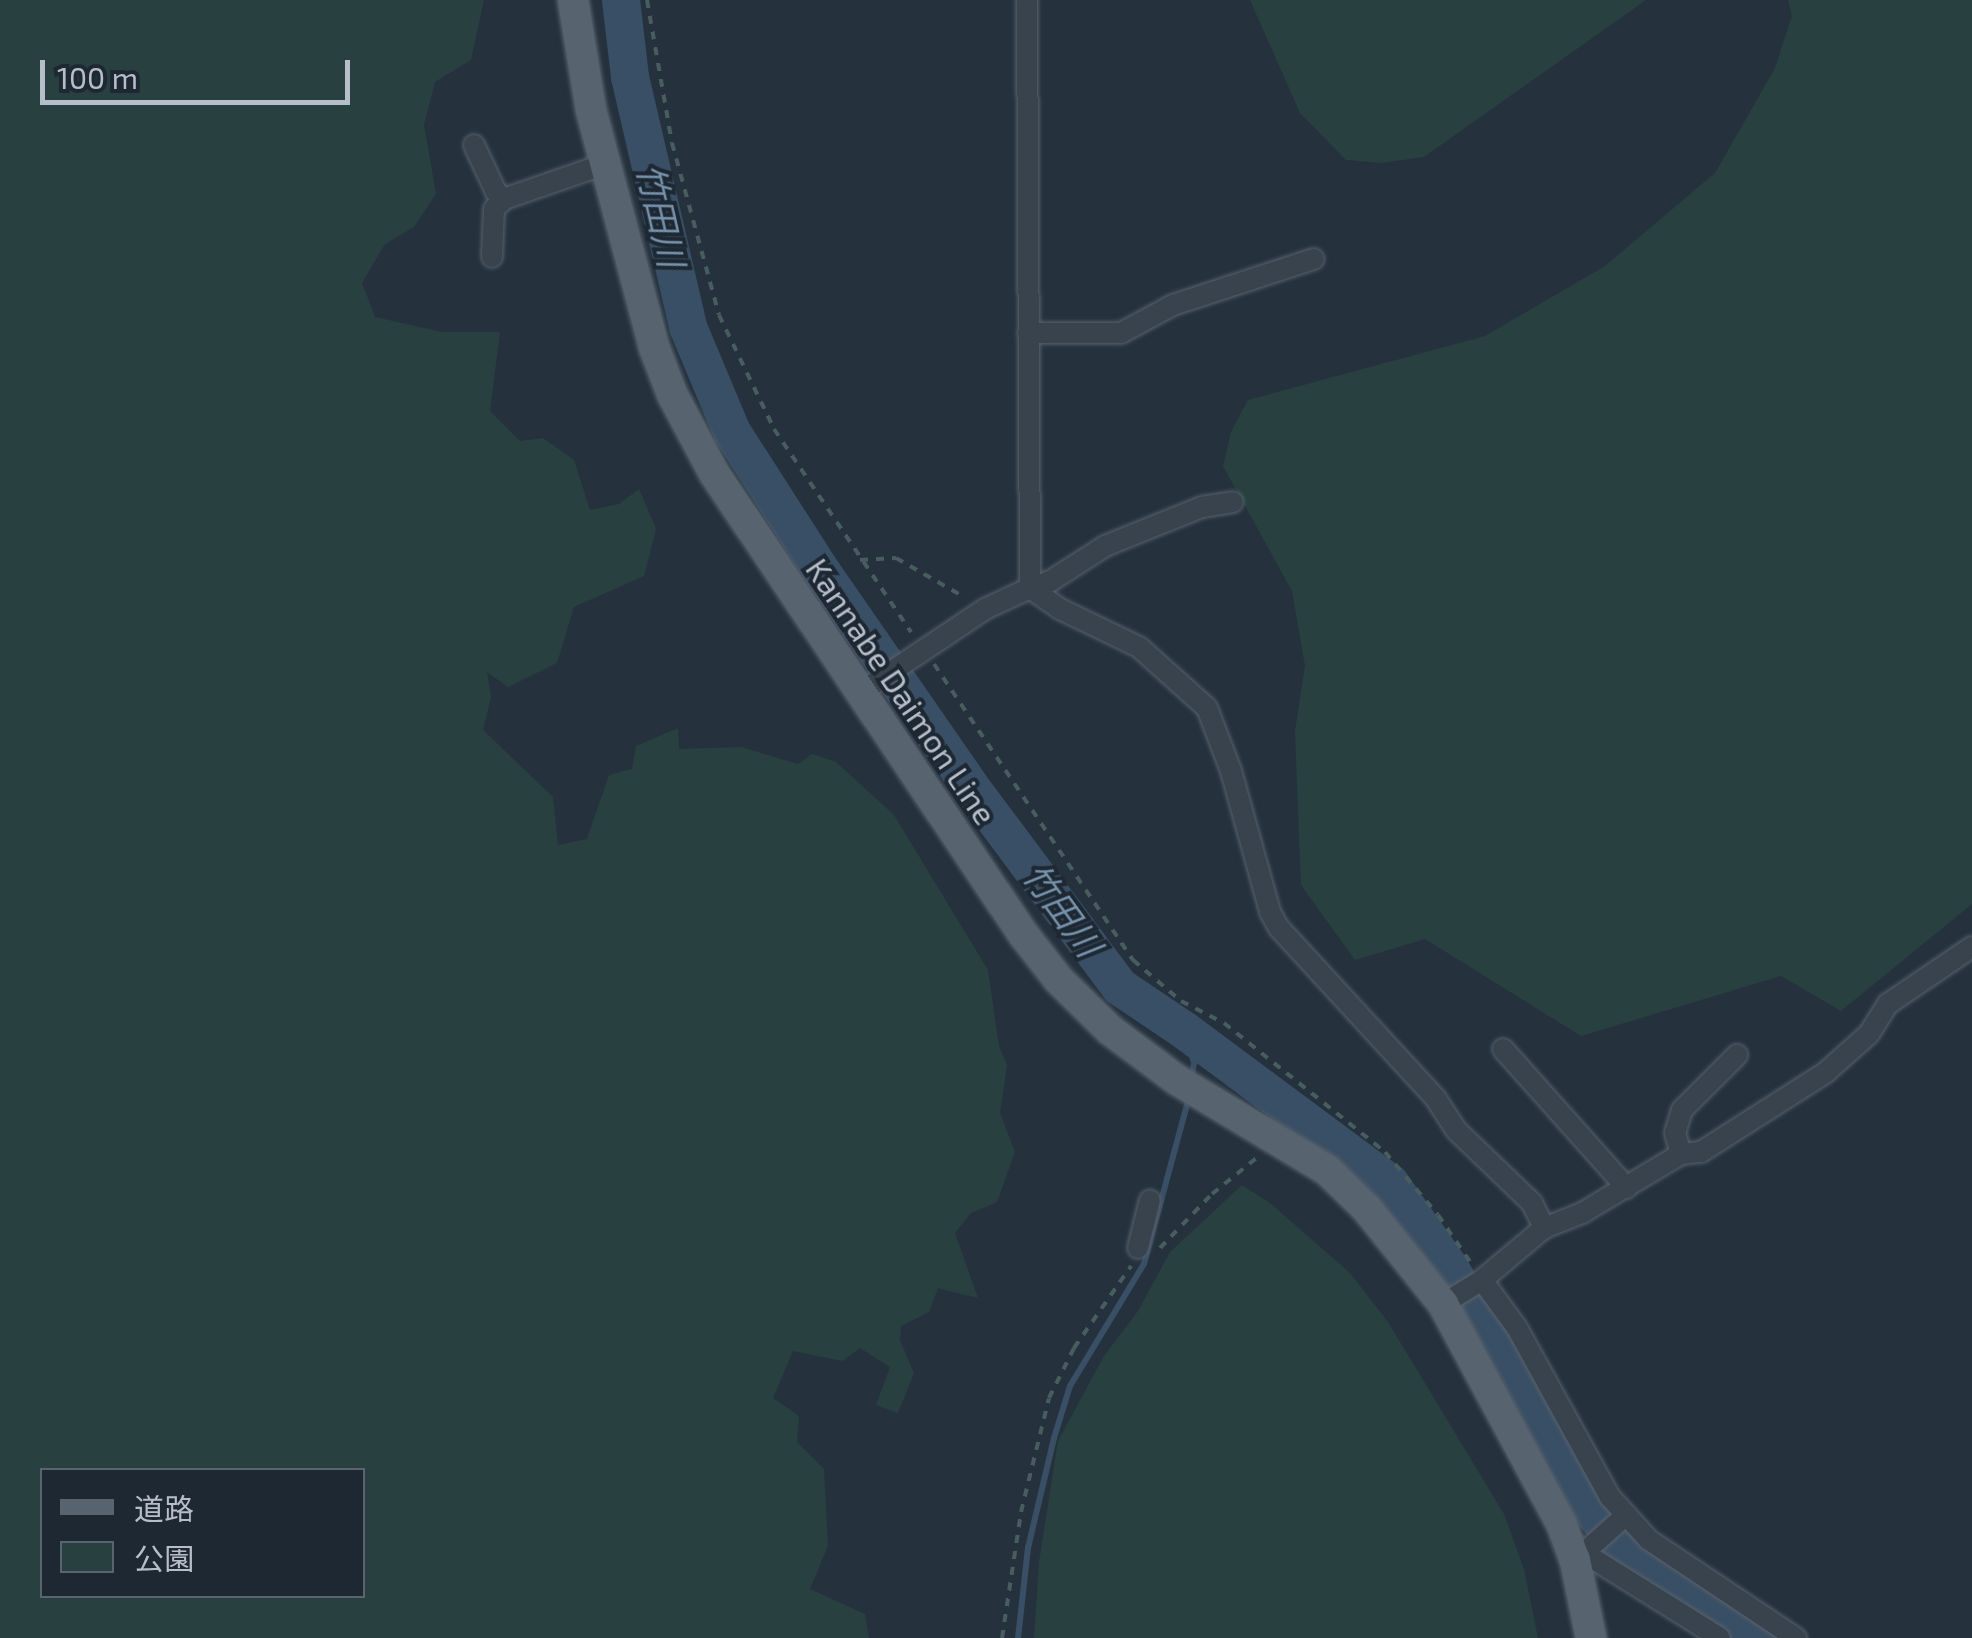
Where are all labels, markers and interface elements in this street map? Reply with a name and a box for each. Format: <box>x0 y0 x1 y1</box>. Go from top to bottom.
scale bar <box>45 40 355 102</box>
text: 100 m <box>57 59 138 95</box>
water label: 竹田川 <box>630 159 694 271</box>
street label: Kannabe Daimon Line <box>799 551 1005 831</box>
water label: 竹田川 <box>1015 854 1111 964</box>
legend <box>40 1468 365 1598</box>
text: 道路 <box>134 1490 194 1526</box>
text: 公園 <box>134 1540 194 1576</box>

